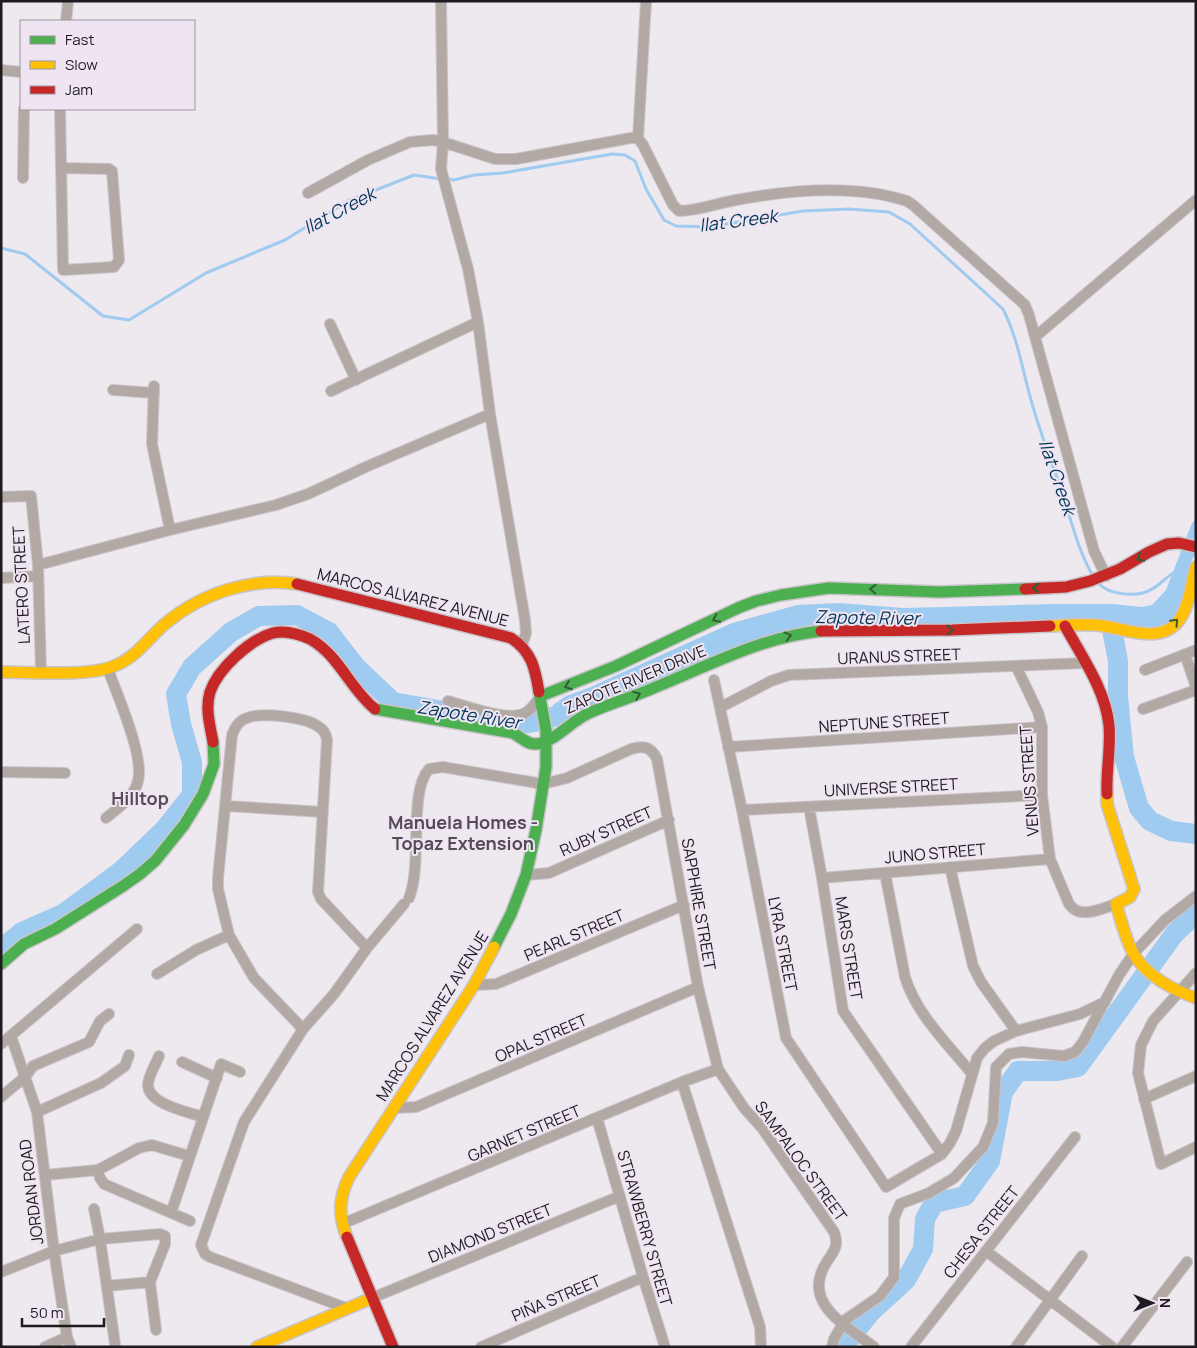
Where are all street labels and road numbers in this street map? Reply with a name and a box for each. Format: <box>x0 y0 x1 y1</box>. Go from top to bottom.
street label: LATERO STREET <box>7 525 35 645</box>
street label: MARCOS ALVAREZ AVENUE <box>315 563 511 631</box>
street label: ZAPOTE RIVER DRIVE <box>561 639 709 719</box>
street label: URANUS STREET <box>837 643 962 669</box>
street label: NEPTUNE STREET <box>818 706 951 738</box>
street label: VENUS STREET <box>1014 725 1044 837</box>
street label: UNIVERSE STREET <box>823 772 959 801</box>
street label: RUBY STREET <box>556 801 656 861</box>
street label: SAPPHIRE STREET <box>677 836 722 972</box>
street label: JUNO STREET <box>883 838 987 868</box>
street label: LYRA STREET <box>763 895 803 994</box>
street label: MARS STREET <box>830 895 868 1002</box>
street label: PEARL STREET <box>521 904 628 966</box>
street label: MARCOS ALVAREZ AVENUE <box>371 927 493 1105</box>
street label: OPAL STREET <box>491 1008 591 1067</box>
street label: SAMPALOC STREET <box>750 1096 852 1226</box>
street label: GARNET STREET <box>464 1099 584 1167</box>
street label: JORDAN ROAD <box>14 1138 48 1246</box>
street label: STRAWBERRY STREET <box>612 1148 678 1309</box>
street label: CHESA STREET <box>938 1181 1024 1283</box>
street label: DIAMOND STREET <box>425 1198 556 1268</box>
street label: PIÑA STREET <box>508 1269 604 1327</box>

